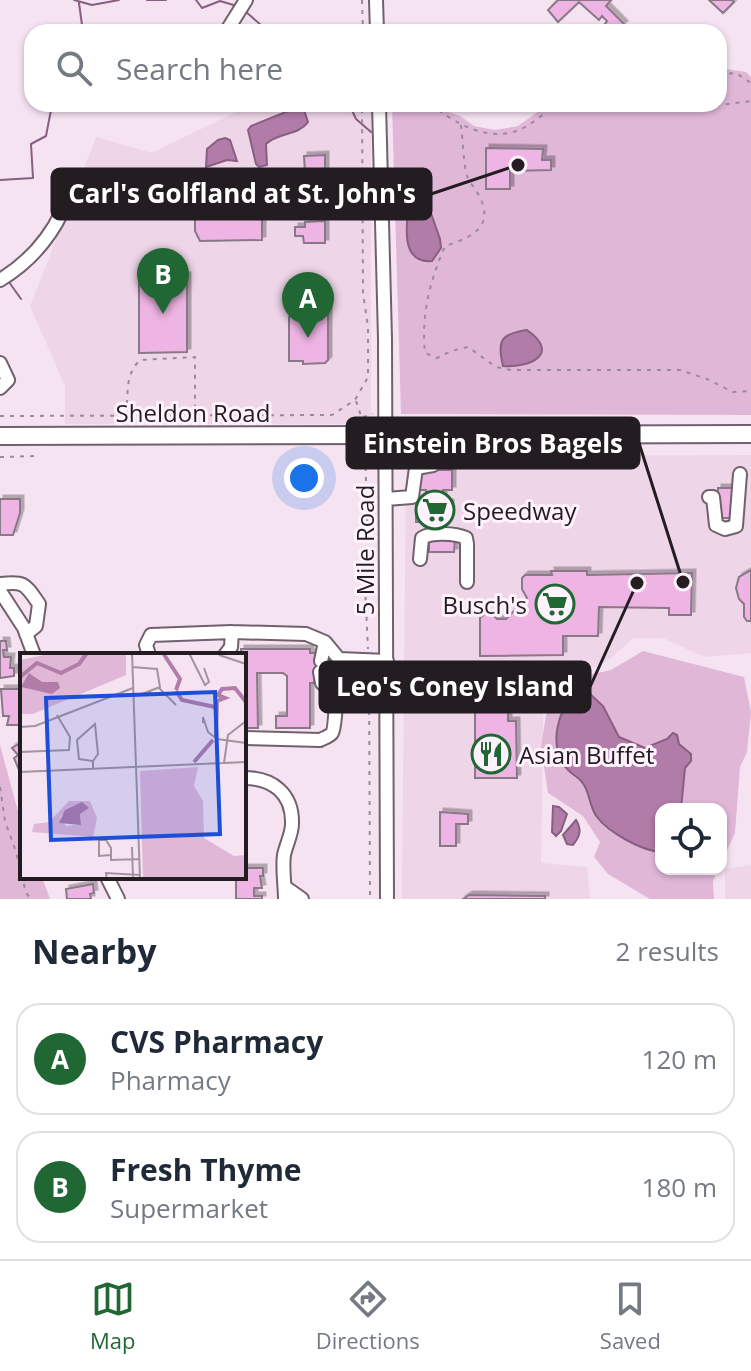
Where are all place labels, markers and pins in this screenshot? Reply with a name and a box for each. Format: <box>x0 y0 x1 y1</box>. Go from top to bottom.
callout: Carl's Golfland at St. John's <box>52 169 431 219</box>
pin: B <box>137 248 189 314</box>
pin: A <box>282 272 334 338</box>
callout: Einstein Bros Bagels <box>347 418 639 468</box>
supermarket icon: Speedway <box>414 489 456 531</box>
place label: Speedway <box>463 494 577 527</box>
supermarket icon: Busch's <box>534 583 576 625</box>
place label: Busch's <box>442 588 527 621</box>
callout: Leo's Coney Island <box>320 662 590 712</box>
restaurant icon: Asian Buffet <box>470 733 512 775</box>
place label: Asian Buffet <box>519 738 654 771</box>

